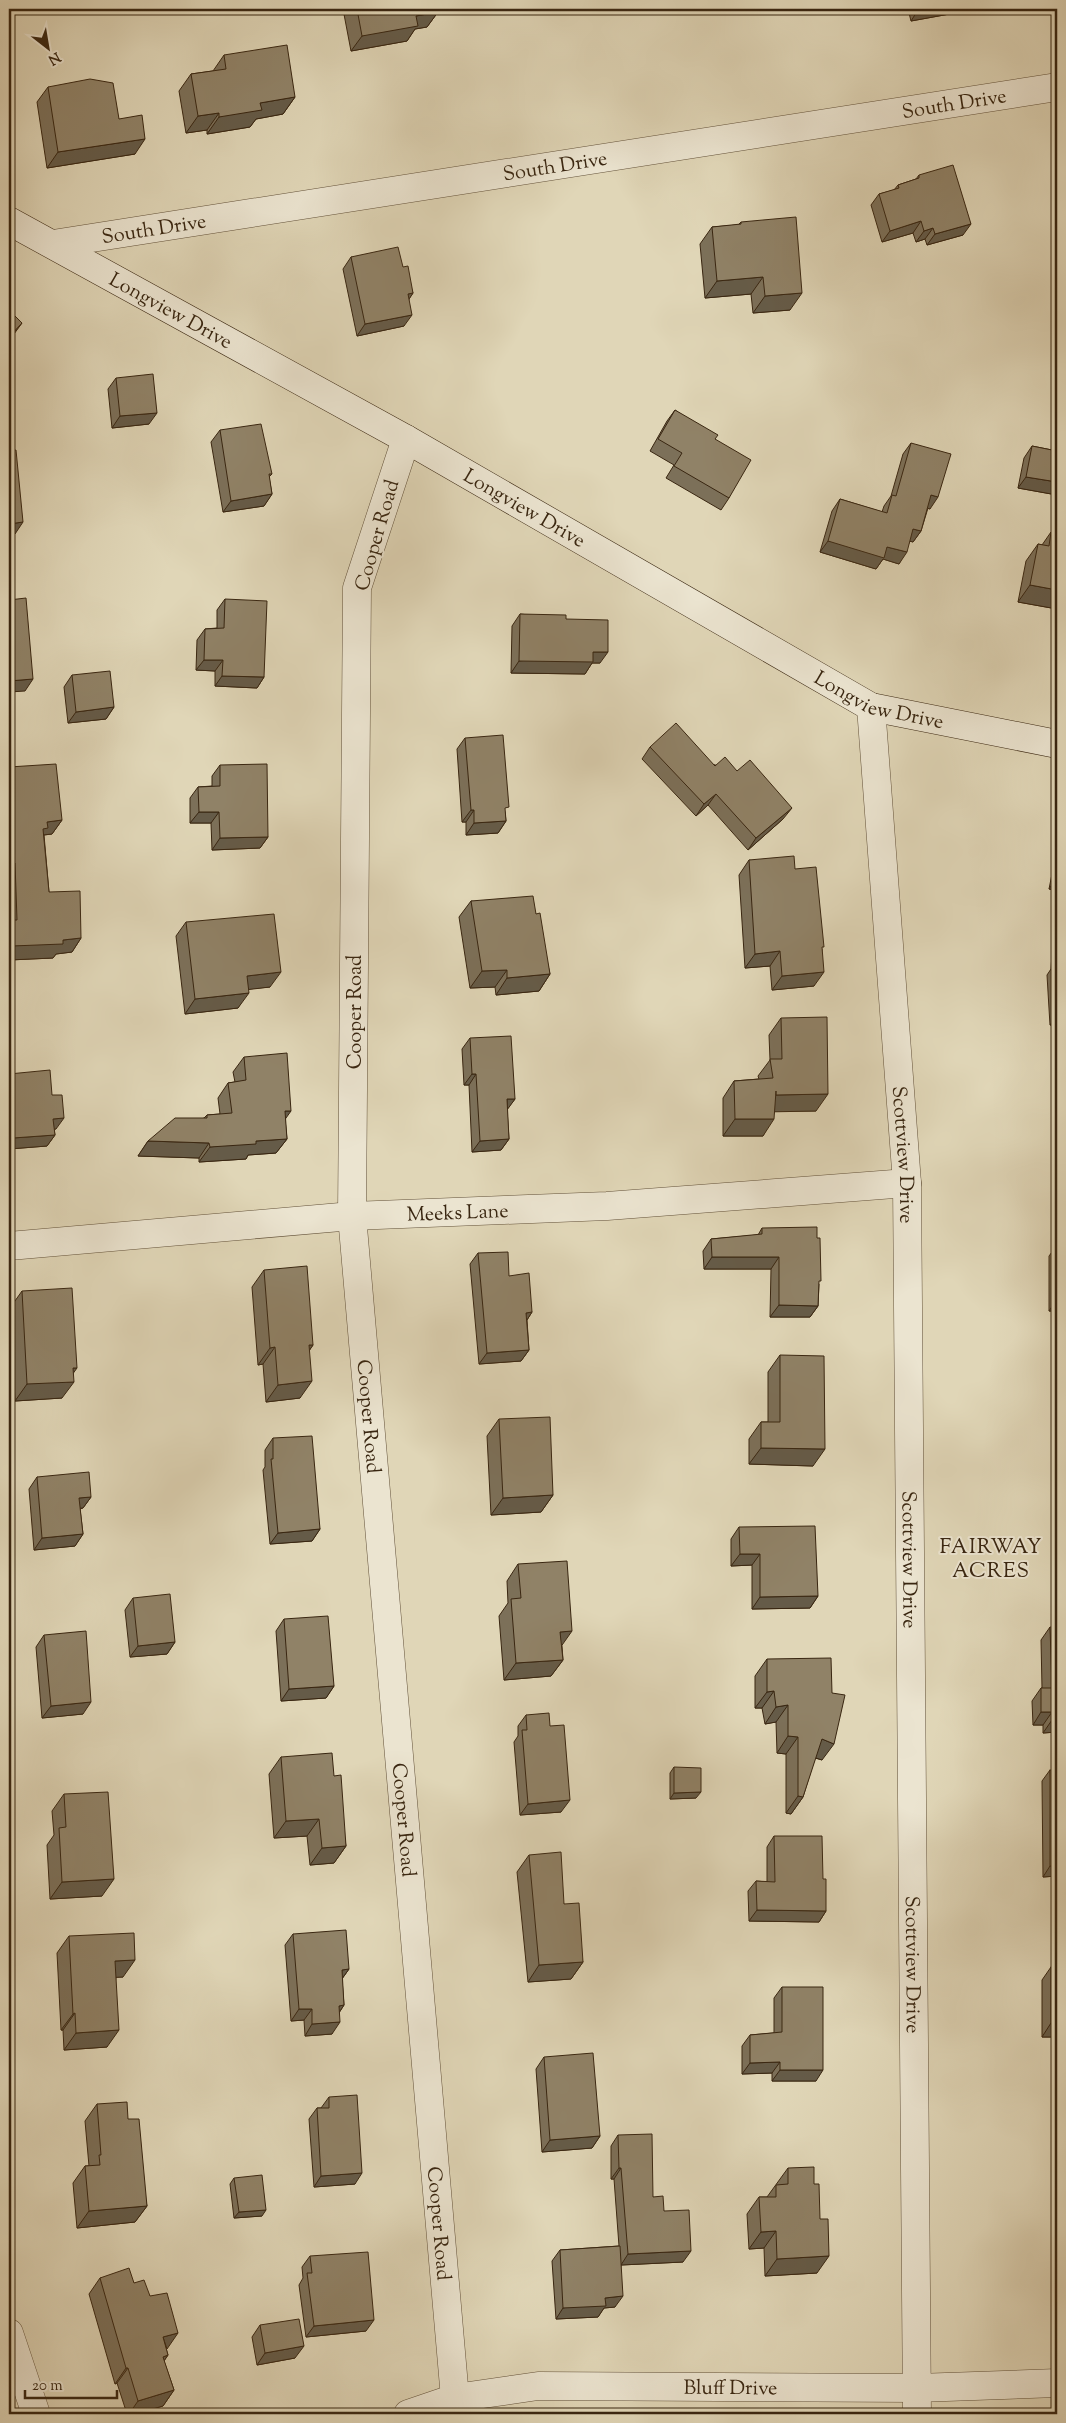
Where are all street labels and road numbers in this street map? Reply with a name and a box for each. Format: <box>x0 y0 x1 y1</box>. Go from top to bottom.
street label: South Drive <box>900 83 1009 128</box>
street label: South Drive <box>501 146 610 190</box>
street label: South Drive <box>100 208 208 253</box>
street label: Longview Drive <box>103 267 237 358</box>
street label: Longview Drive <box>457 463 590 556</box>
street label: Cooper Road <box>349 477 408 595</box>
street label: Longview Drive <box>808 665 946 738</box>
street label: Cooper Road <box>342 955 371 1069</box>
street label: Scottview Drive <box>883 1085 919 1224</box>
street label: Meeks Lane <box>406 1198 509 1231</box>
street label: Cooper Road <box>348 1358 386 1475</box>
street label: Scottview Drive <box>892 1491 923 1629</box>
street label: Cooper Road <box>383 1762 422 1878</box>
street label: Scottview Drive <box>896 1896 926 2034</box>
street label: Cooper Road <box>418 2165 457 2282</box>
street label: Bluff Drive <box>683 2375 778 2404</box>

